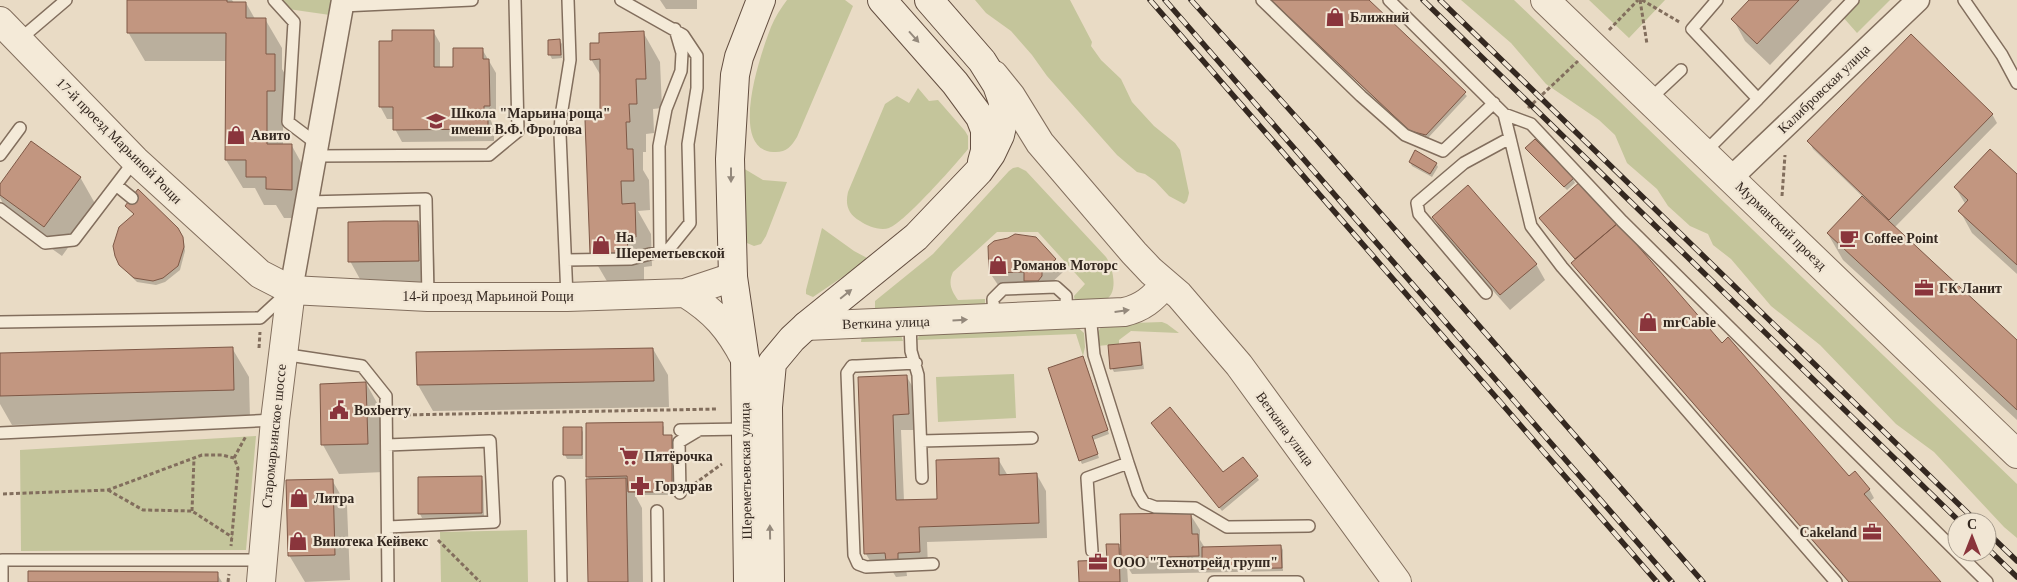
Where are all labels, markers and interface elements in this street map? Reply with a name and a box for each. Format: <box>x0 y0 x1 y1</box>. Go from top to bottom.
shop icon: Ближний <box>1324 6 1346 28</box>
place label: Ближний <box>1350 10 1409 25</box>
one-way arrow <box>908 30 920 42</box>
street label: Калибровская улица <box>1775 41 1873 136</box>
street label: 17-й проезд Марьиной Рощи <box>53 75 185 207</box>
place label: Школа "Марьина роща" имени В.Ф. Фролова <box>451 106 611 137</box>
school or university icon: Школа "Марьина роща" имени В.Ф. Фролова <box>425 110 447 132</box>
shop icon: Авито <box>225 124 247 146</box>
place label: Авито <box>251 128 290 143</box>
one-way arrow <box>727 167 735 183</box>
street label: Мурманский проезд <box>1733 179 1829 273</box>
cafe icon: Coffee Point <box>1838 227 1860 249</box>
place label: На Шереметьевской <box>616 230 725 261</box>
place label: Coffee Point <box>1864 231 1939 246</box>
shop icon: На Шереметьевской <box>590 234 612 256</box>
shop icon: Романов Моторс <box>987 254 1009 276</box>
place label: Романов Моторс <box>1013 258 1118 273</box>
office icon: ГК Ланит <box>1913 277 1935 299</box>
place label: ГК Ланит <box>1939 281 2002 296</box>
street label: 14-й проезд Марьиной Рощи <box>402 289 574 304</box>
one-way arrow <box>839 289 852 300</box>
one-way arrow <box>1114 307 1130 315</box>
shop icon: mrCable <box>1637 311 1659 333</box>
street label: Веткина улица <box>842 314 931 332</box>
place label: mrCable <box>1663 315 1716 330</box>
one-way arrow <box>952 316 968 324</box>
street label: Старомарьинское шоссе <box>259 363 289 509</box>
street label: Веткина улица <box>1253 389 1317 470</box>
public building icon: Boxberry <box>328 399 350 421</box>
street label: Шереметьевская улица <box>737 401 755 540</box>
place label: Boxberry <box>354 403 411 418</box>
supermarket icon: Пятёрочка <box>618 445 640 467</box>
place label: Пятёрочка <box>644 449 713 464</box>
pharmacy icon: Горздрав <box>629 475 651 497</box>
place label: Горздрав <box>655 479 713 494</box>
shop icon: Литра <box>288 487 310 509</box>
place label: Литра <box>314 491 354 506</box>
north arrow <box>1947 512 1997 562</box>
text: С <box>1967 517 1977 532</box>
office icon: Cakeland <box>1861 521 1883 543</box>
one-way arrow <box>766 524 774 540</box>
place label: Cakeland <box>1799 525 1857 540</box>
shop icon: Винотека Кейвекс <box>287 530 309 552</box>
place label: Винотека Кейвекс <box>313 534 428 549</box>
office icon: ООО "Технотрейд групп" <box>1087 551 1109 573</box>
place label: ООО "Технотрейд групп" <box>1113 555 1278 570</box>

